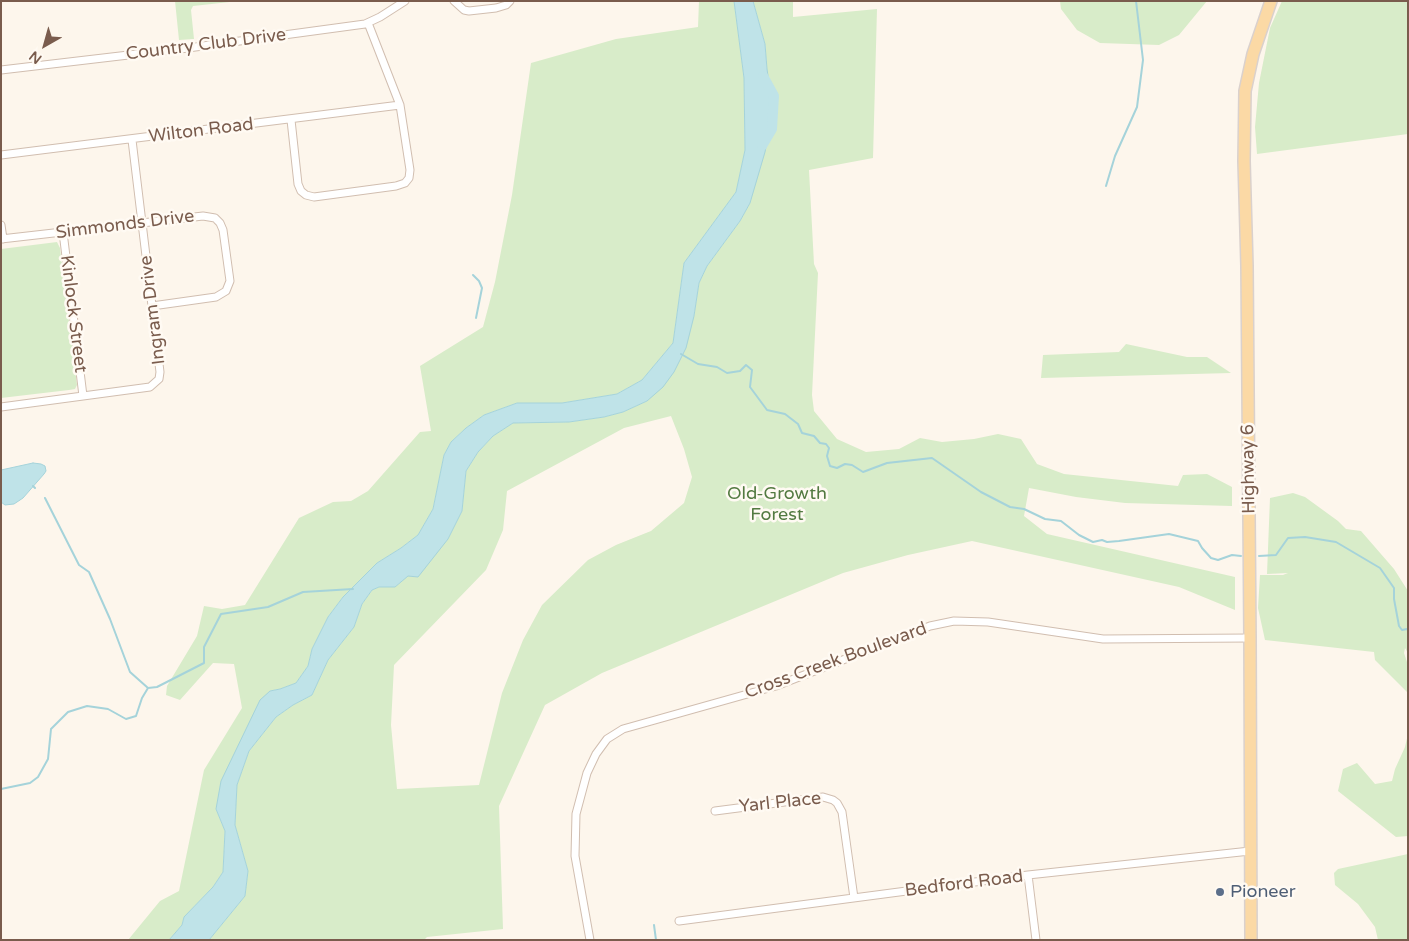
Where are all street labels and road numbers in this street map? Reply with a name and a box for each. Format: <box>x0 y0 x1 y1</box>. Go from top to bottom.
street label: Country Club Drive <box>125 24 287 66</box>
street label: Wilton Road <box>147 114 255 148</box>
street label: Simmonds Drive <box>55 206 195 244</box>
street label: Kinlock Street <box>55 254 91 374</box>
street label: Ingram Drive <box>136 254 170 366</box>
street label: Highway 6 <box>1237 424 1261 514</box>
street label: Cross Creek Boulevard <box>742 618 930 704</box>
street label: Yarl Place <box>738 788 822 818</box>
street label: Bedford Road <box>904 866 1024 902</box>

